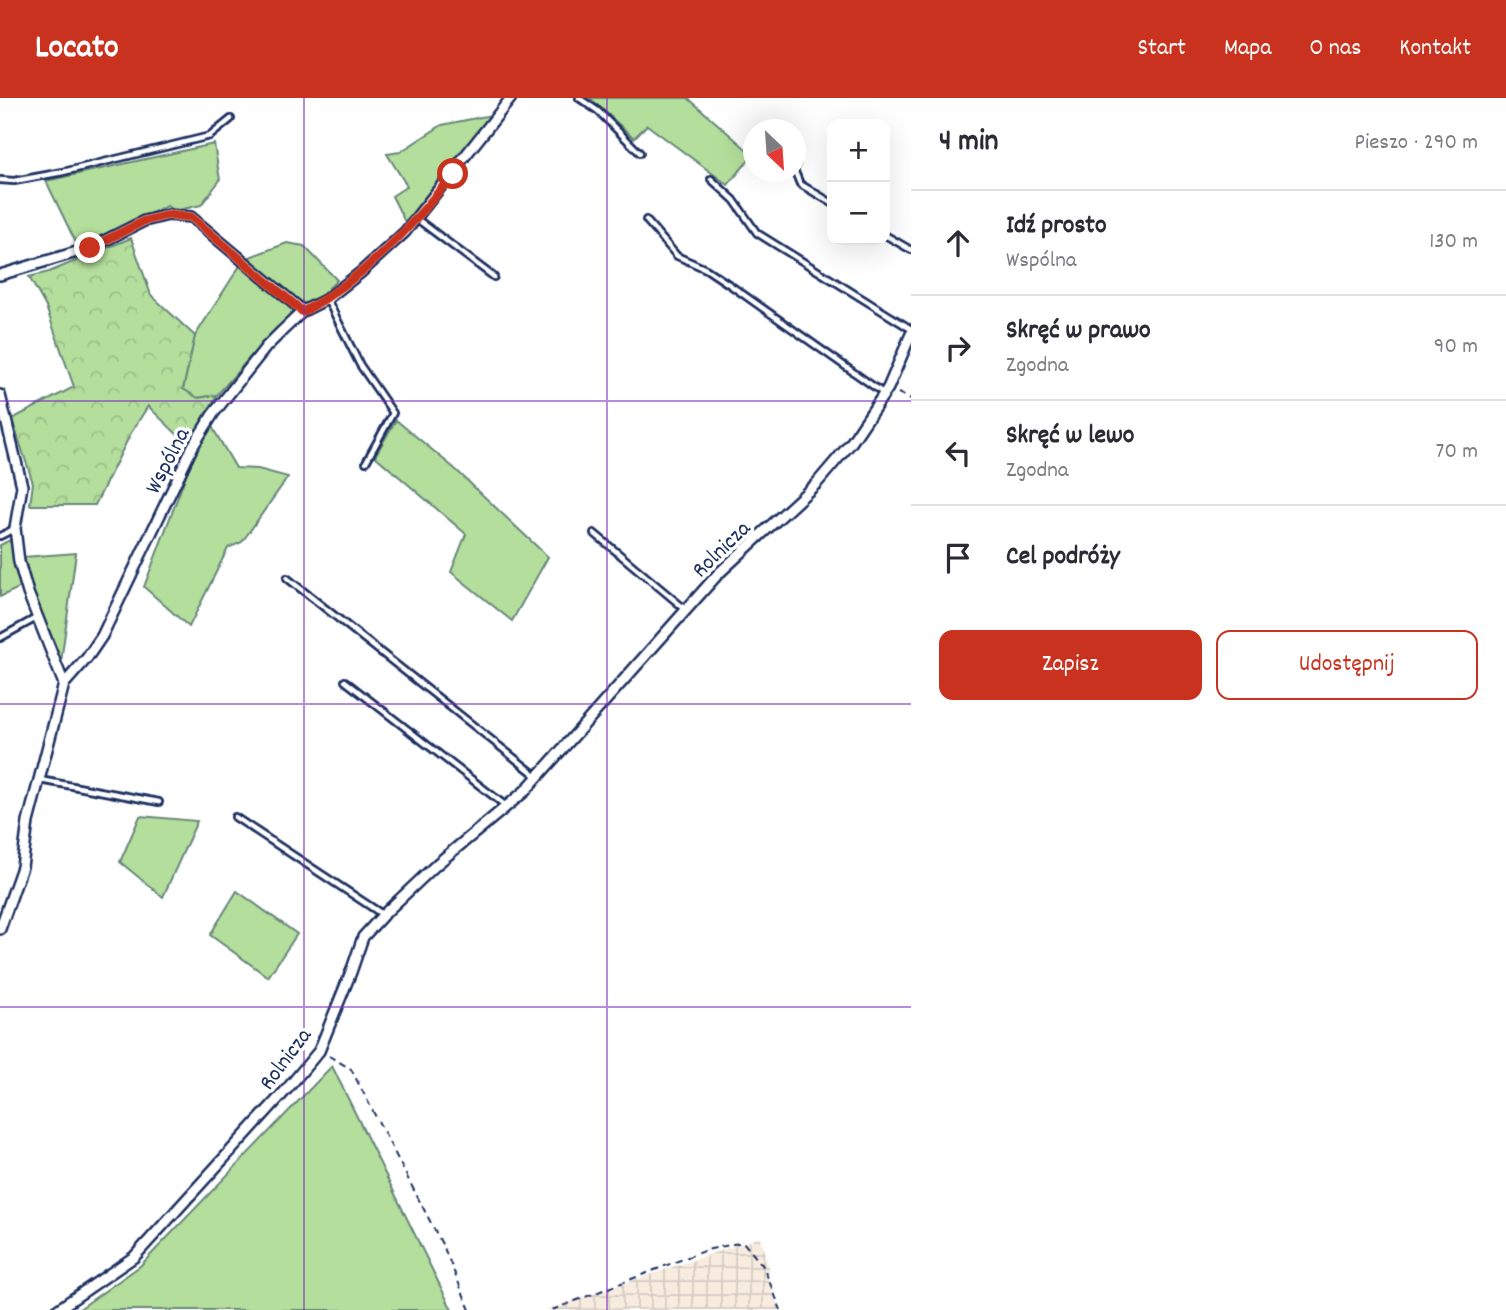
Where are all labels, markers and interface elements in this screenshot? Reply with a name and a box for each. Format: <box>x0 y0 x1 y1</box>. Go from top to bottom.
text: Locato <box>35 26 119 73</box>
text: Start <box>1137 32 1186 66</box>
text: Mapa <box>1224 32 1272 66</box>
text: O nas <box>1310 32 1361 66</box>
text: Kontakt <box>1399 32 1471 66</box>
north arrow <box>743 119 806 182</box>
map controls <box>827 119 890 245</box>
button: + <box>827 119 890 182</box>
text: 4 min <box>939 122 998 165</box>
text: Pieszo · 290 m <box>1355 127 1478 160</box>
route start <box>437 158 468 189</box>
button: − <box>827 182 890 245</box>
text: Idź prosto <box>1006 208 1107 245</box>
icon: ahead <box>939 224 977 262</box>
text: 130 m <box>1429 226 1478 259</box>
route end <box>74 232 105 263</box>
text: Wspólna <box>1006 245 1077 278</box>
text: Skręć w prawo <box>1006 313 1150 350</box>
icon: right <box>939 329 977 367</box>
text: 90 m <box>1434 331 1478 364</box>
text: Zgodna <box>1006 350 1069 383</box>
text: Skręć w lewo <box>1006 418 1134 455</box>
street label: Wspólna <box>138 422 200 501</box>
icon: left <box>939 434 977 472</box>
text: 70 m <box>1436 436 1478 469</box>
text: Zgodna <box>1006 455 1069 488</box>
street label: Rolnicza <box>686 513 760 587</box>
icon: arrive <box>939 539 977 577</box>
text: Cel podróży <box>1006 539 1120 576</box>
button: Zapisz <box>939 630 1202 700</box>
button: Udostępnij <box>1216 630 1478 700</box>
street label: Rolnicza <box>252 1021 322 1098</box>

